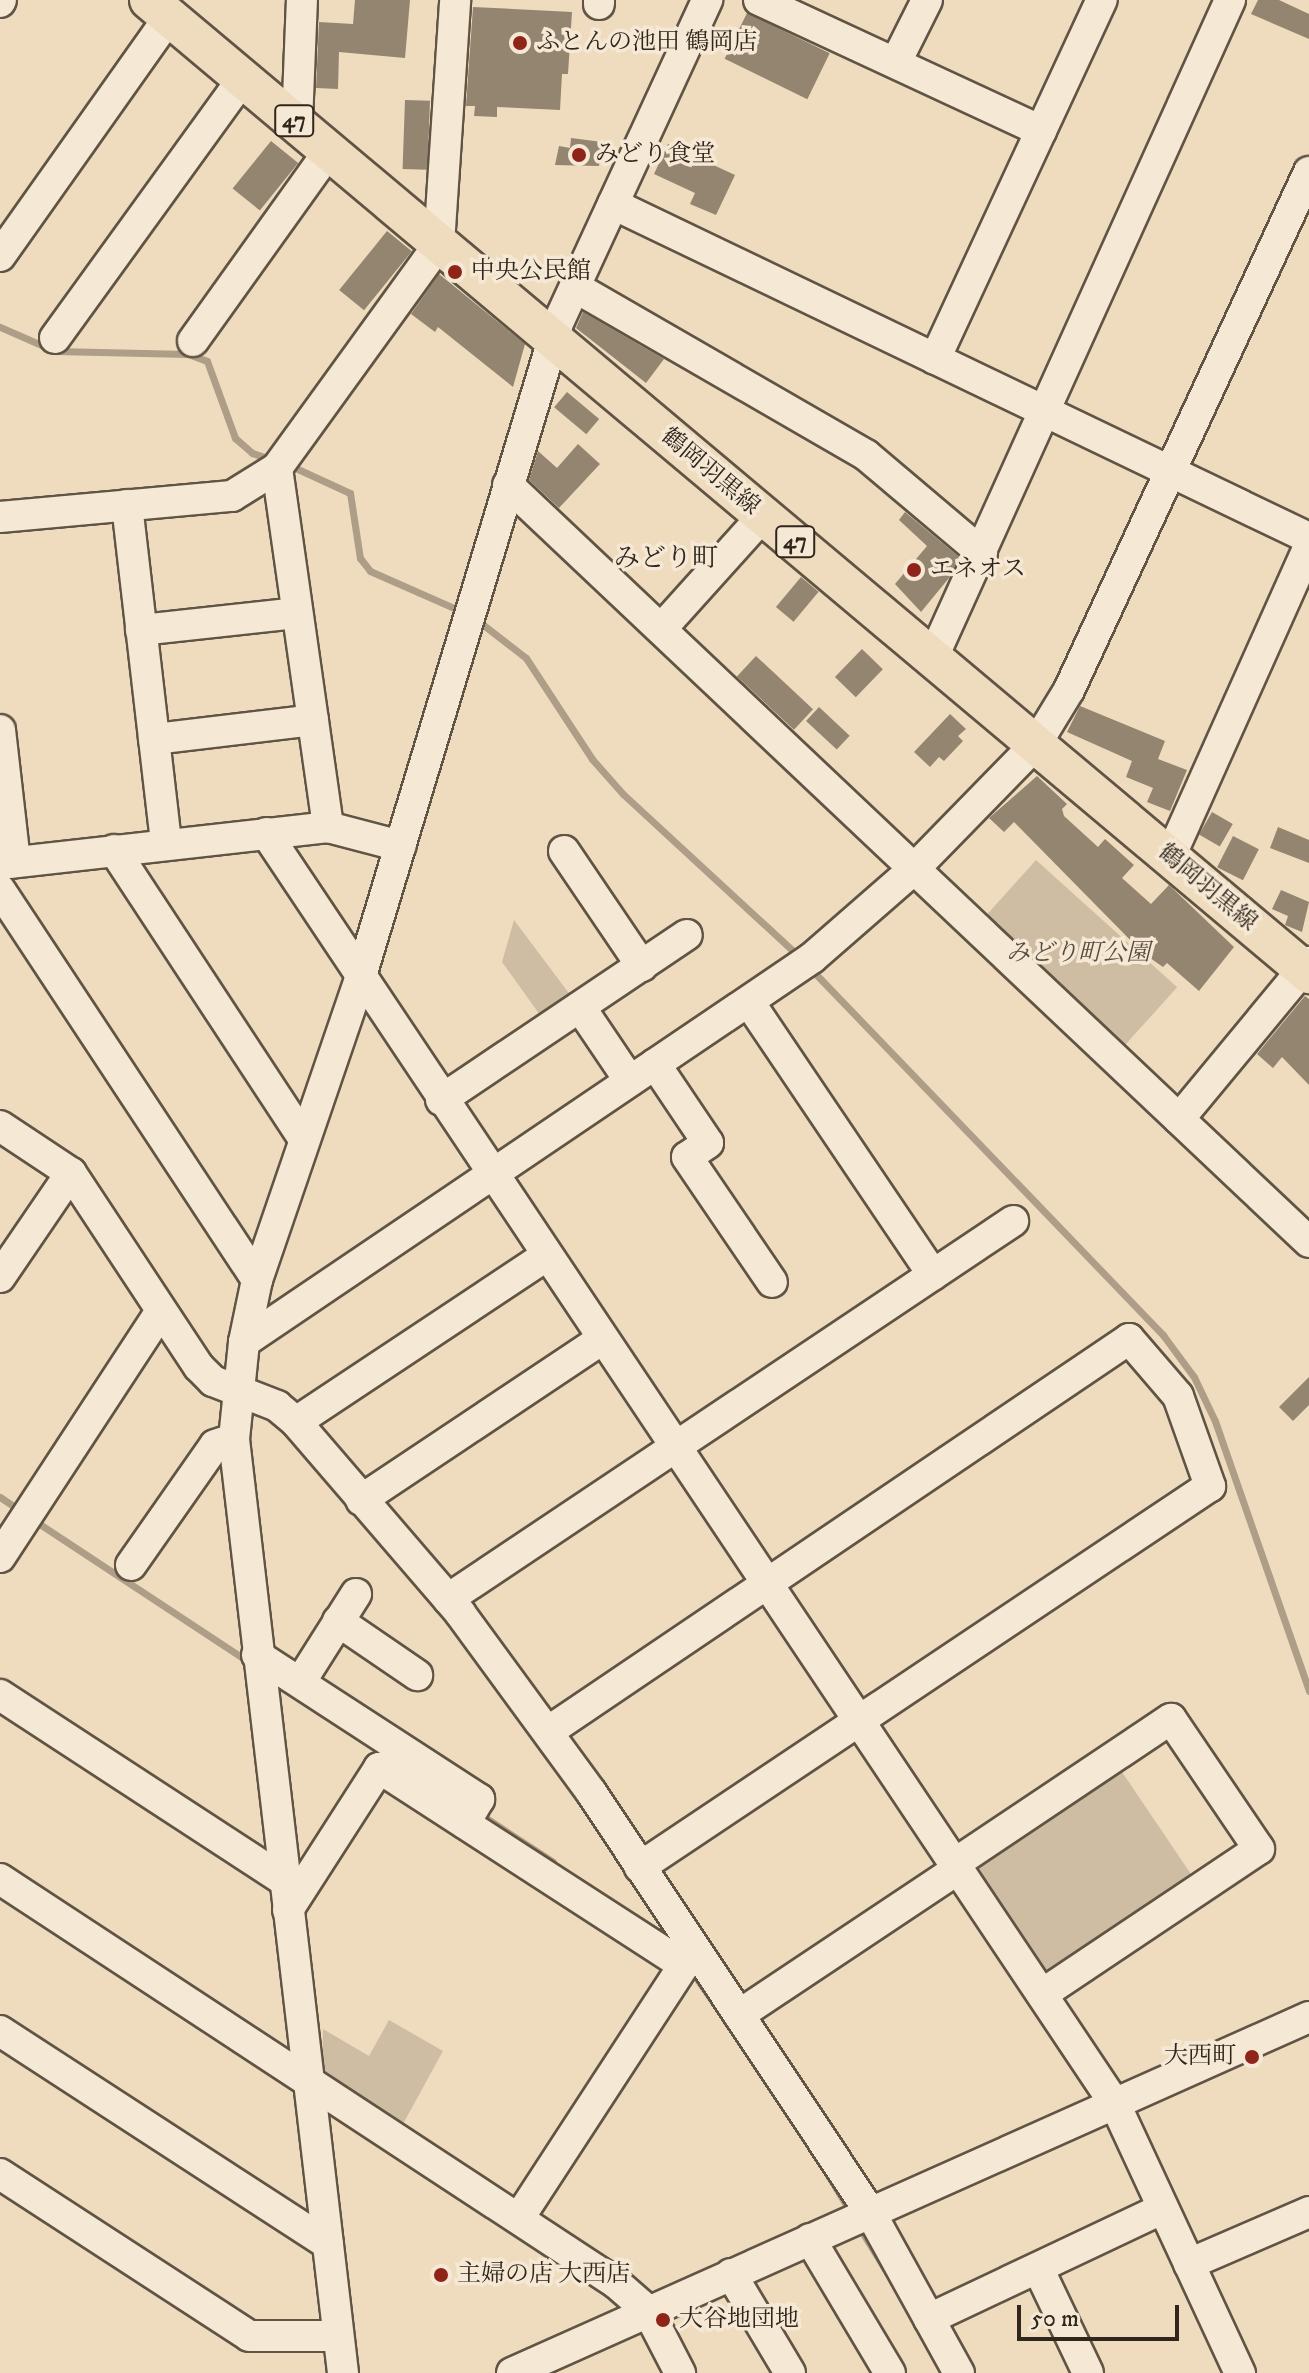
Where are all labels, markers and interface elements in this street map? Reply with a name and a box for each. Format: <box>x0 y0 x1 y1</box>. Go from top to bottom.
place label: ふとんの池田 鶴岡店 <box>536 29 757 57</box>
marker: ふとんの池田 鶴岡店 <box>511 34 529 52</box>
road number: 47 <box>274 103 314 139</box>
place label: みどり食堂 <box>595 141 715 169</box>
marker: みどり食堂 <box>570 146 588 164</box>
place label: 中央公民館 <box>471 258 591 286</box>
marker: 中央公民館 <box>446 263 464 281</box>
street label: 鶴岡羽黒線 <box>655 422 765 522</box>
road number: 47 <box>775 524 815 560</box>
district label: みどり町 <box>614 543 718 575</box>
place label: エネオス <box>930 556 1026 584</box>
marker: エネオス <box>905 561 923 579</box>
street label: 鶴岡羽黒線 <box>1152 838 1262 938</box>
park label: みどり町公園 <box>1006 940 1150 968</box>
place label: 大西町 <box>1164 2043 1236 2071</box>
marker: 大西町 <box>1243 2048 1261 2066</box>
place label: 主婦の店 大西店 <box>457 2261 630 2289</box>
marker: 主婦の店 大西店 <box>432 2266 450 2284</box>
scale bar <box>1021 2289 1183 2339</box>
text: 50 m <box>1031 2304 1079 2334</box>
place label: 大谷地団地 <box>679 2306 799 2334</box>
marker: 大谷地団地 <box>654 2311 672 2329</box>

